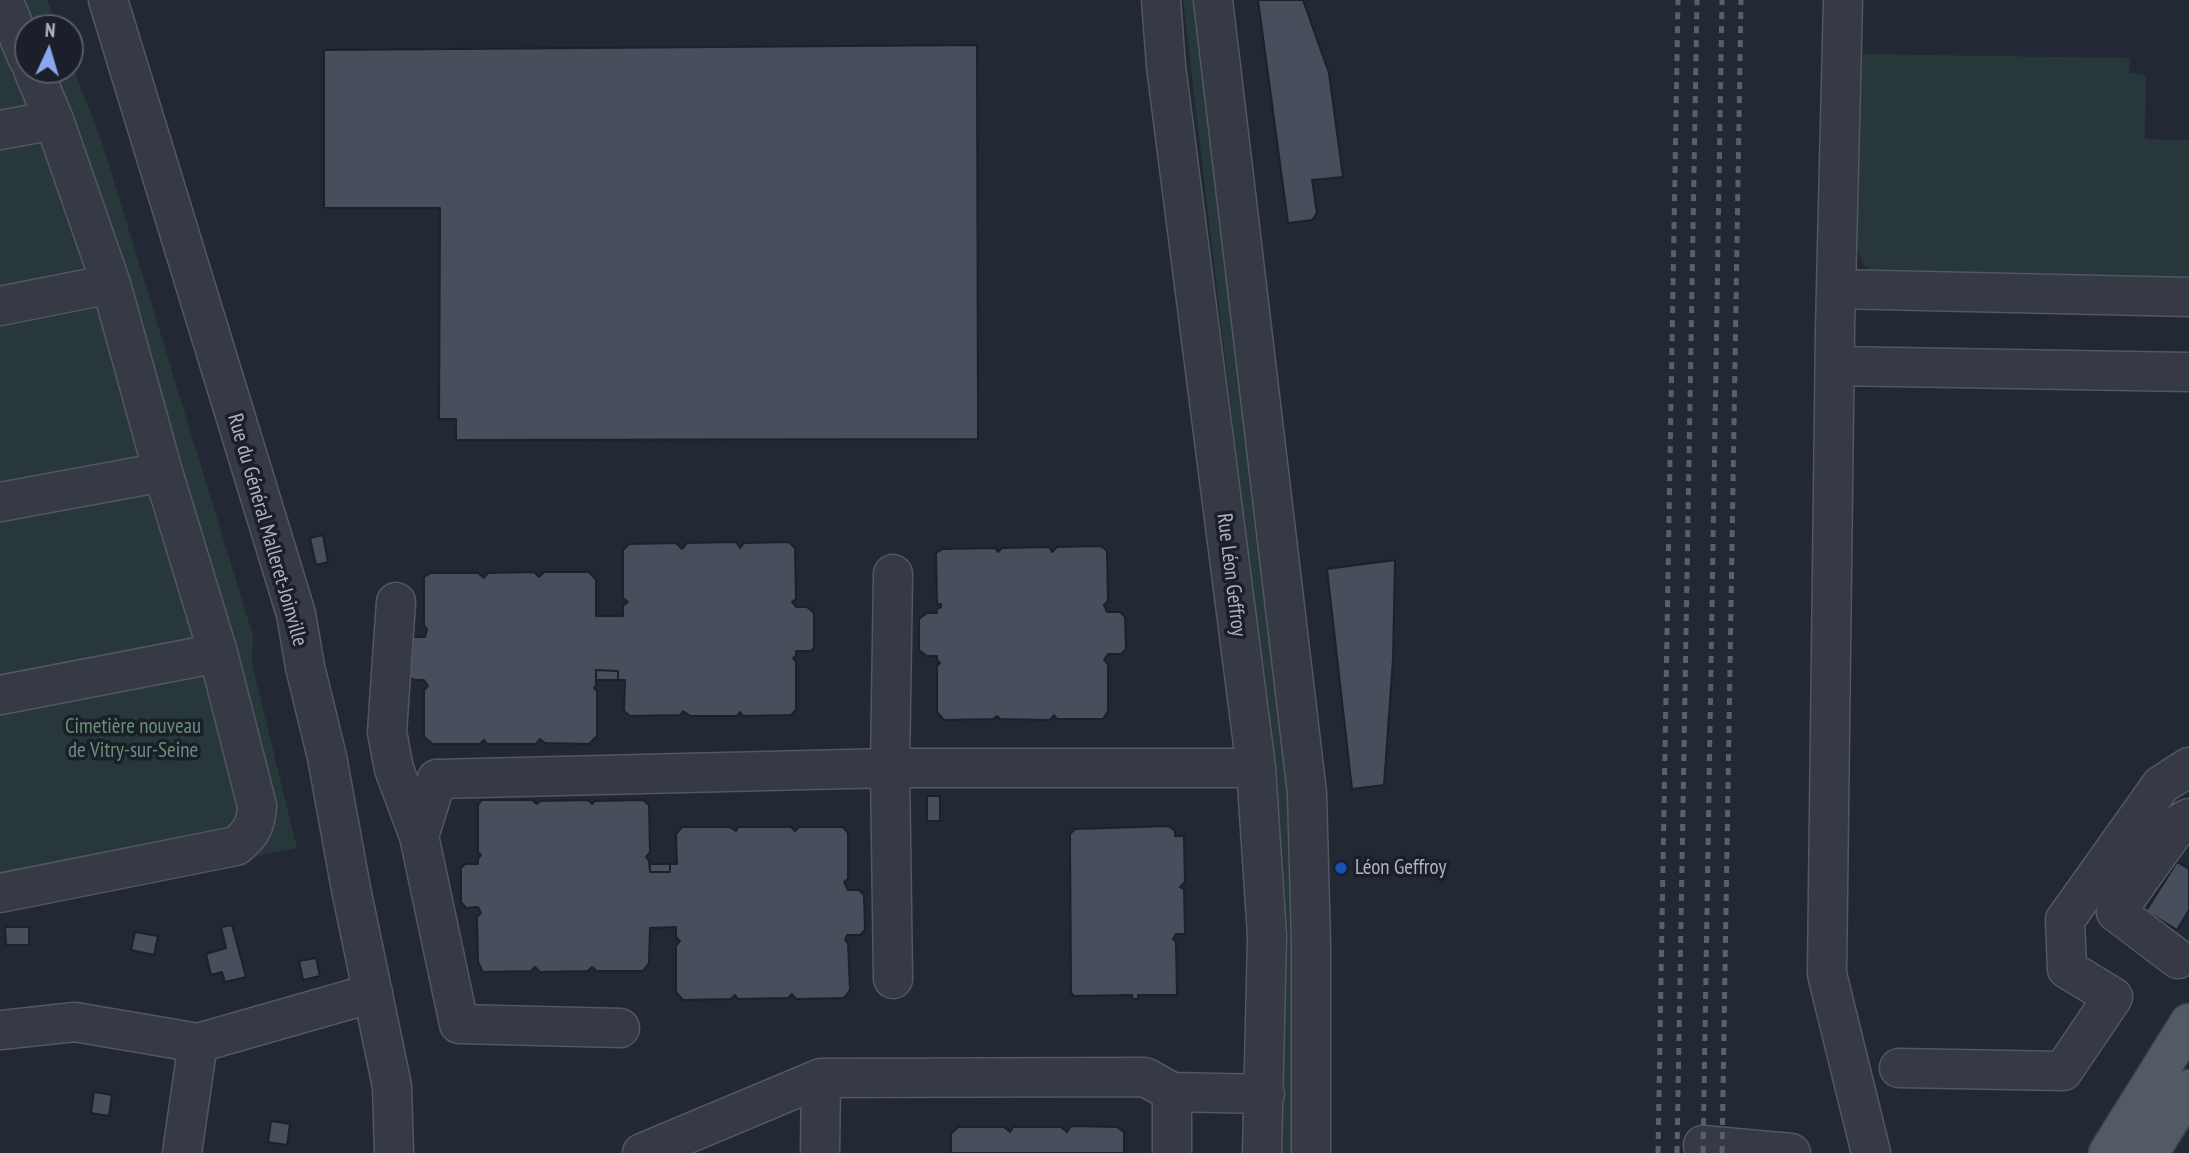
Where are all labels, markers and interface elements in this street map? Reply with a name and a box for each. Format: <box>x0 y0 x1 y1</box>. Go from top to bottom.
north arrow <box>14 14 84 84</box>
text: N <box>44 18 56 42</box>
street label: Rue du Général Malleret-Joinville <box>222 411 312 649</box>
street label: Rue Léon Geffroy <box>1211 512 1251 638</box>
park label: Cimetière nouveau de Vitry-sur-Seine <box>65 714 201 764</box>
place label: Léon Geffroy <box>1355 855 1446 881</box>
marker: Léon Geffroy <box>1333 860 1349 876</box>

